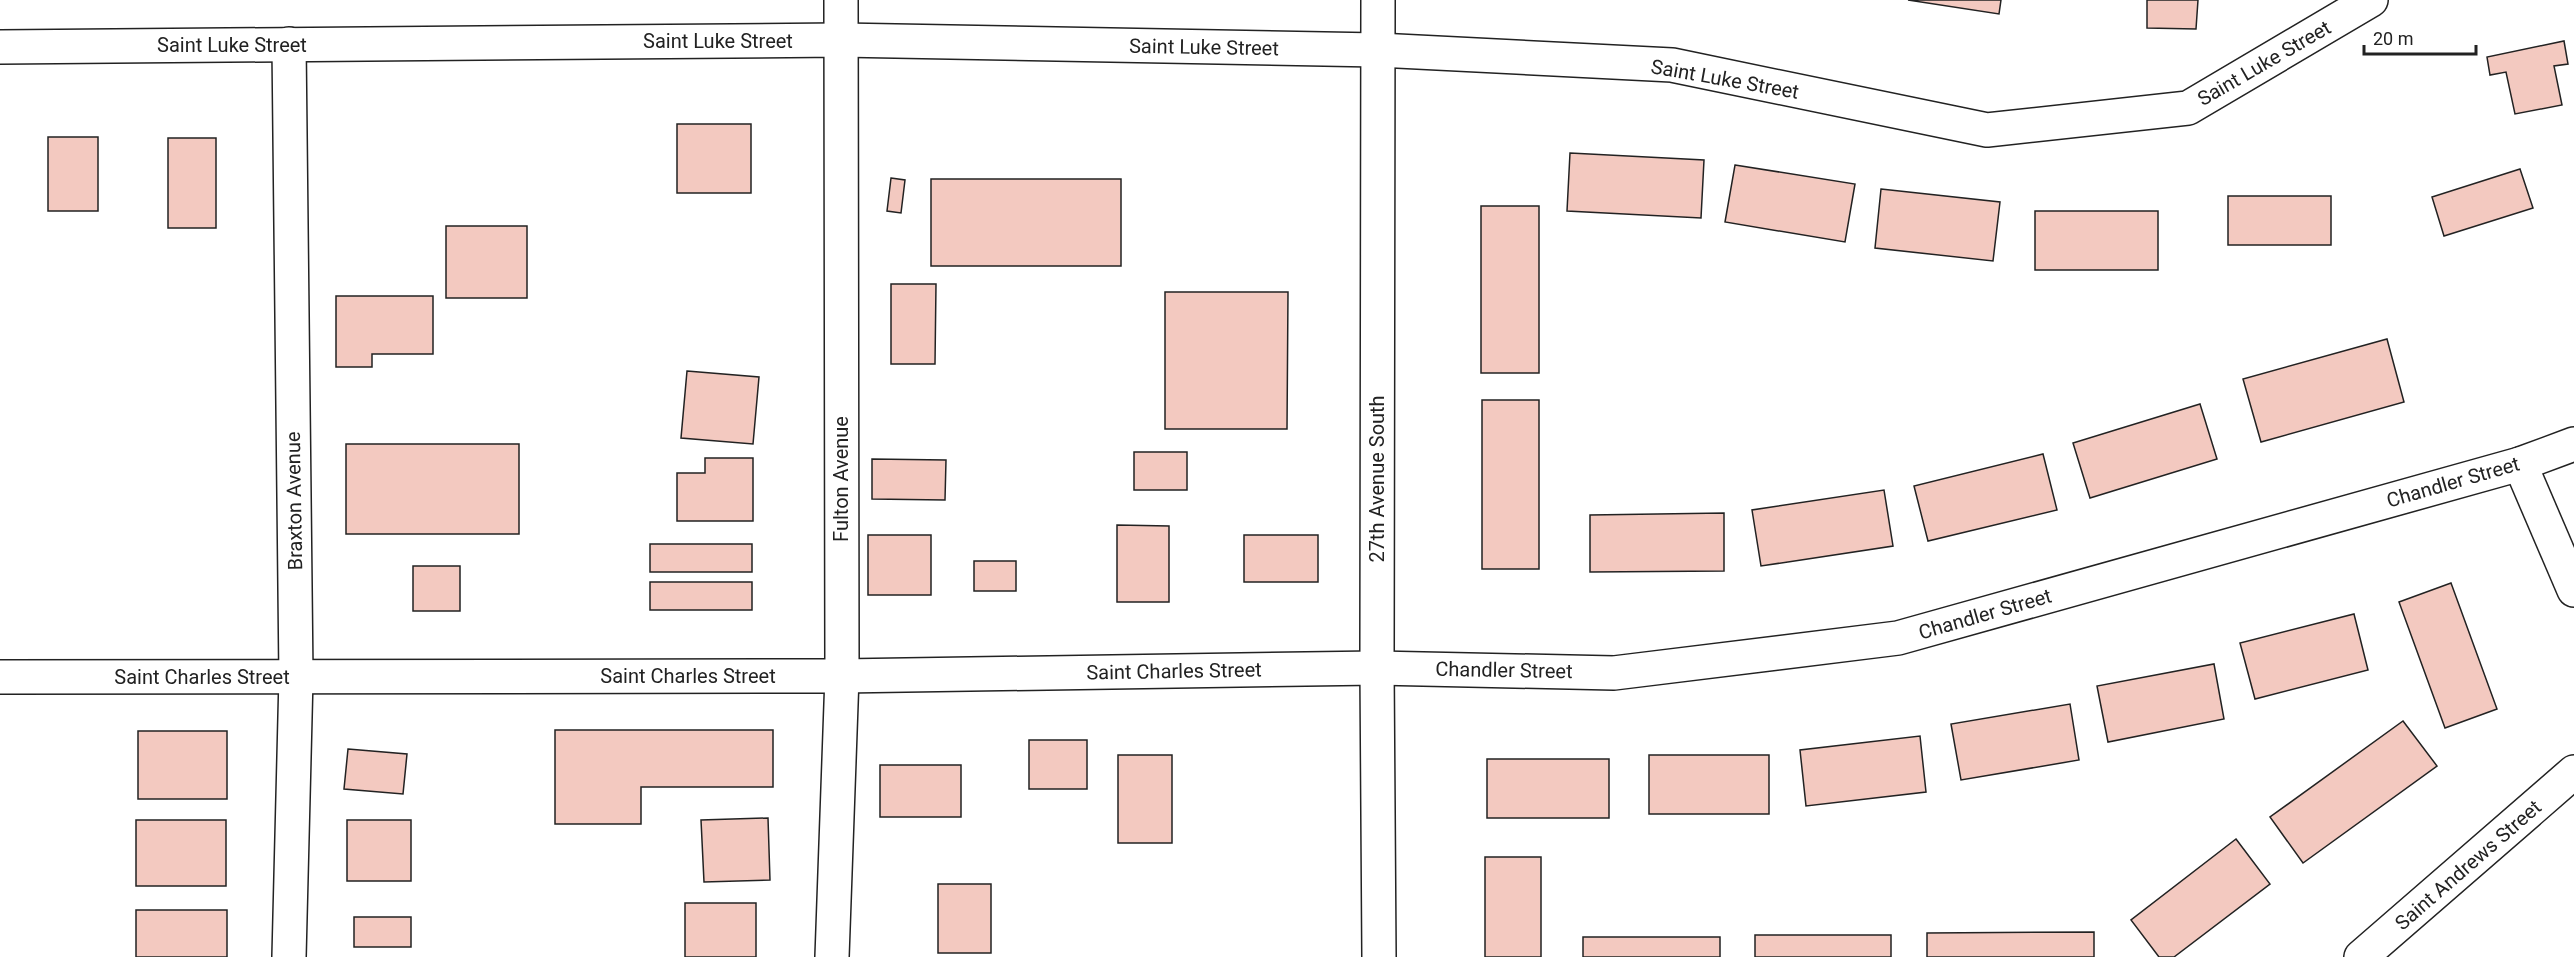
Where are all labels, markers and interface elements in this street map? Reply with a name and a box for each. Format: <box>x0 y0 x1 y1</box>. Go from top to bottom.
street label: Saint Luke Street <box>2193 15 2335 111</box>
scale bar <box>2364 18 2476 56</box>
text: 20 m <box>2373 28 2413 49</box>
street label: Saint Luke Street <box>643 29 793 53</box>
street label: Saint Luke Street <box>157 33 307 57</box>
street label: Saint Luke Street <box>1129 34 1279 60</box>
street label: Saint Luke Street <box>1649 54 1801 104</box>
street label: 27th Avenue South <box>1365 395 1389 563</box>
street label: Fulton Avenue <box>829 416 853 542</box>
street label: Braxton Avenue <box>281 431 307 571</box>
street label: Chandler Street <box>2384 452 2522 512</box>
street label: Chandler Street <box>1916 584 2054 644</box>
street label: Saint Charles Street <box>1086 657 1262 685</box>
street label: Chandler Street <box>1435 657 1573 683</box>
street label: Saint Charles Street <box>600 664 776 688</box>
street label: Saint Charles Street <box>114 665 290 689</box>
street label: Saint Andrews Street <box>2390 795 2546 935</box>

